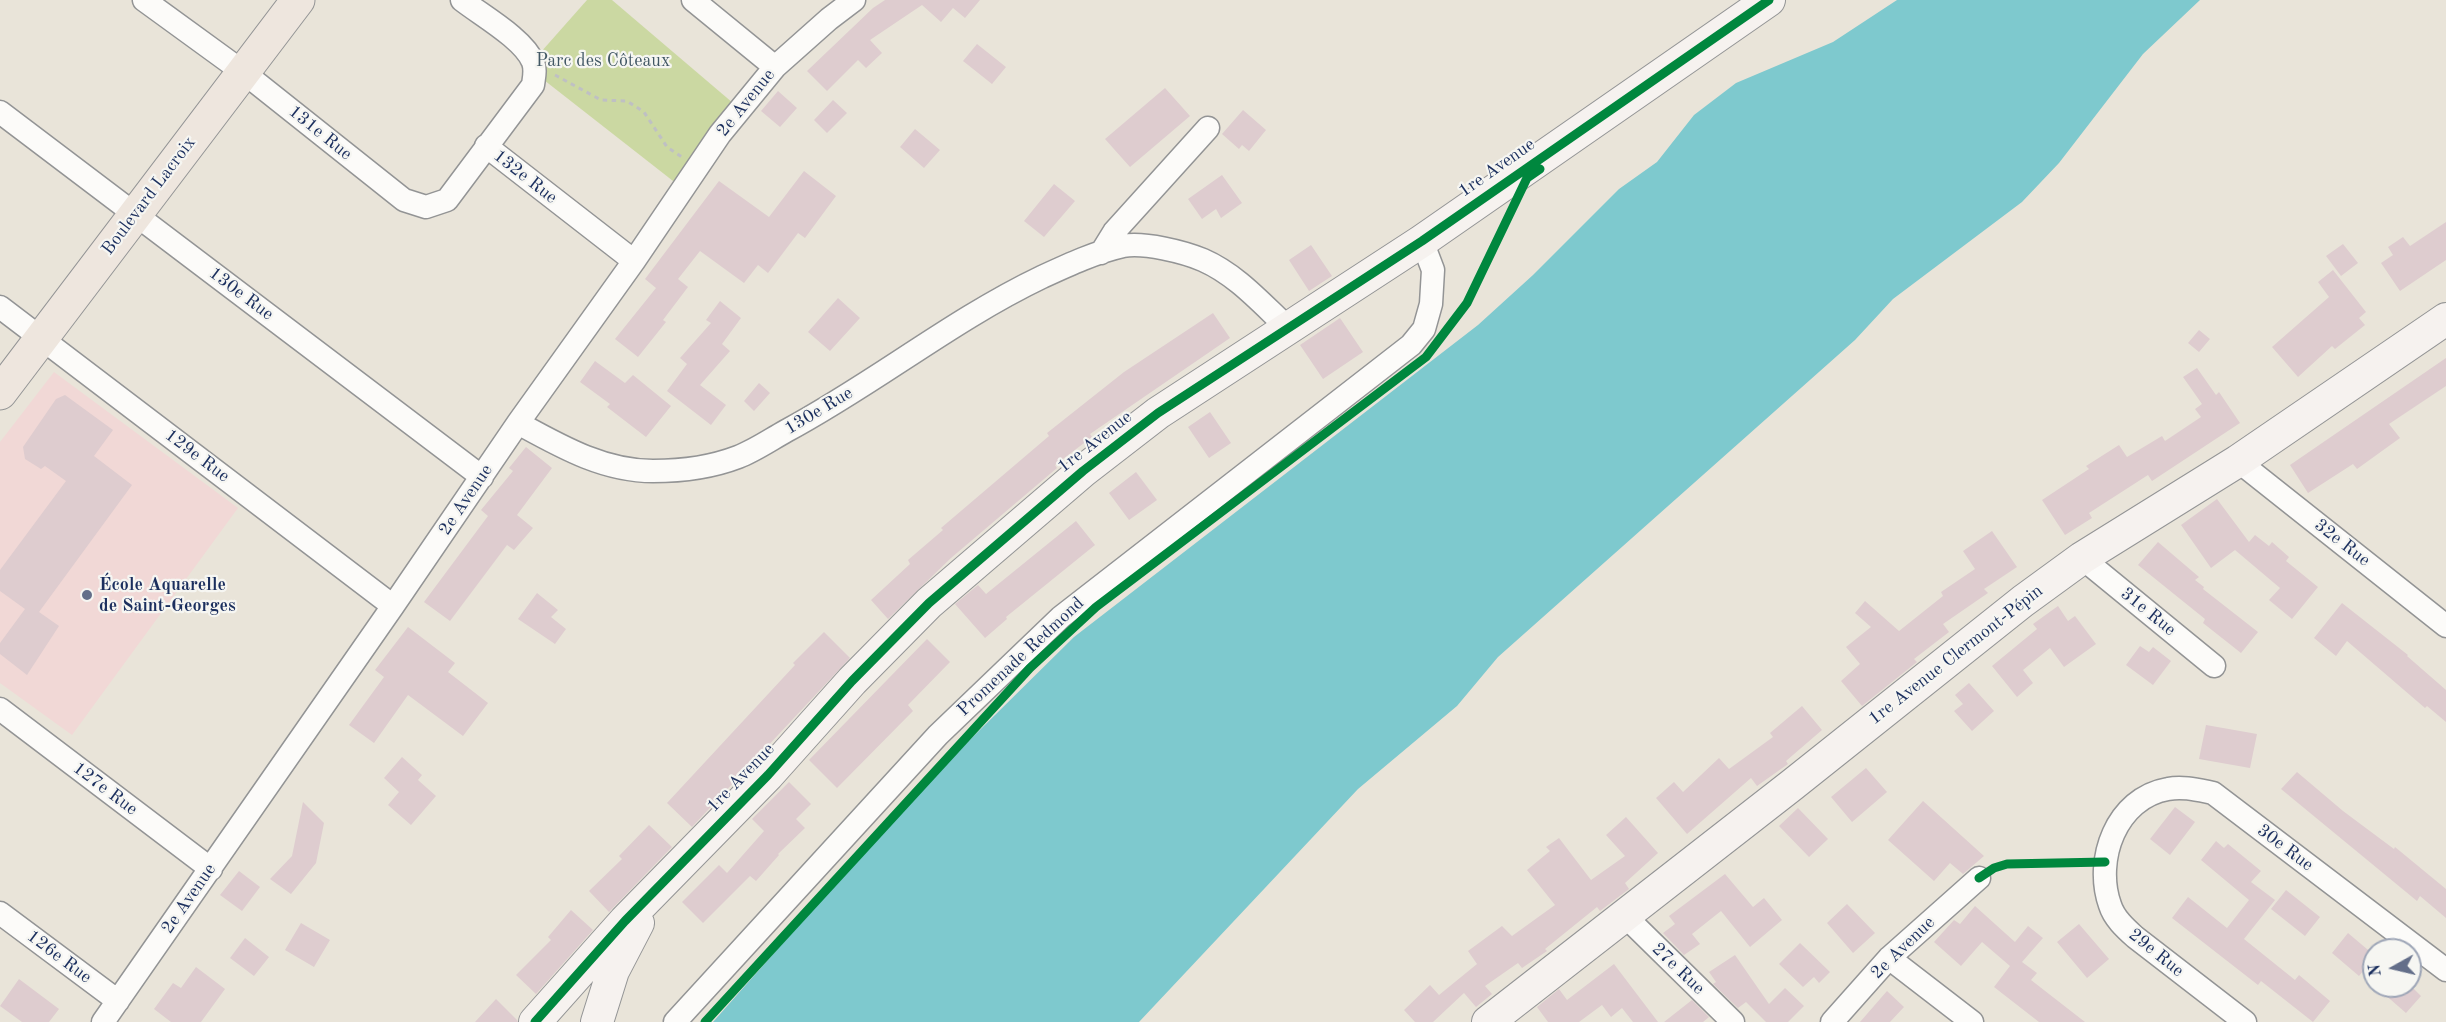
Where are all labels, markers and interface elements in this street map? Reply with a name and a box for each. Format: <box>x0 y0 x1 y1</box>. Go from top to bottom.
park label: Parc des Côteaux <box>536 50 670 72</box>
street label: 2e Avenue <box>712 65 780 141</box>
street label: 131e Rue <box>284 101 356 165</box>
street label: Boulevard Lacroix <box>97 132 201 260</box>
street label: 1re Avenue <box>1455 134 1539 202</box>
street label: 132e Rue <box>489 145 561 209</box>
street label: 130e Rue <box>204 263 278 325</box>
street label: 130e Rue <box>781 382 857 440</box>
street label: 1re Avenue <box>1054 406 1136 478</box>
street label: 129e Rue <box>160 425 234 487</box>
street label: 2e Avenue <box>434 460 498 540</box>
street label: 32e Rue <box>2310 514 2374 572</box>
place label: École Aquarelle de Saint-Georges <box>99 574 236 616</box>
street label: 1re Avenue Clermont-Pépin <box>1865 580 2047 730</box>
street label: 31e Rue <box>2116 583 2180 641</box>
marker: École Aquarelle de Saint-Georges <box>80 588 94 602</box>
street label: Promenade Redmond <box>953 593 1089 721</box>
street label: 1re Avenue <box>703 739 779 817</box>
street label: 127e Rue <box>68 758 142 820</box>
street label: 30e Rue <box>2253 820 2317 876</box>
street label: 2e Avenue <box>157 860 221 938</box>
street label: 2e Avenue <box>1866 912 1940 984</box>
street label: 29e Rue <box>2124 924 2188 982</box>
street label: 126e Rue <box>22 926 96 988</box>
north arrow <box>2362 938 2422 998</box>
street label: 27e Rue <box>1647 939 1709 999</box>
text: N <box>2367 963 2385 977</box>

